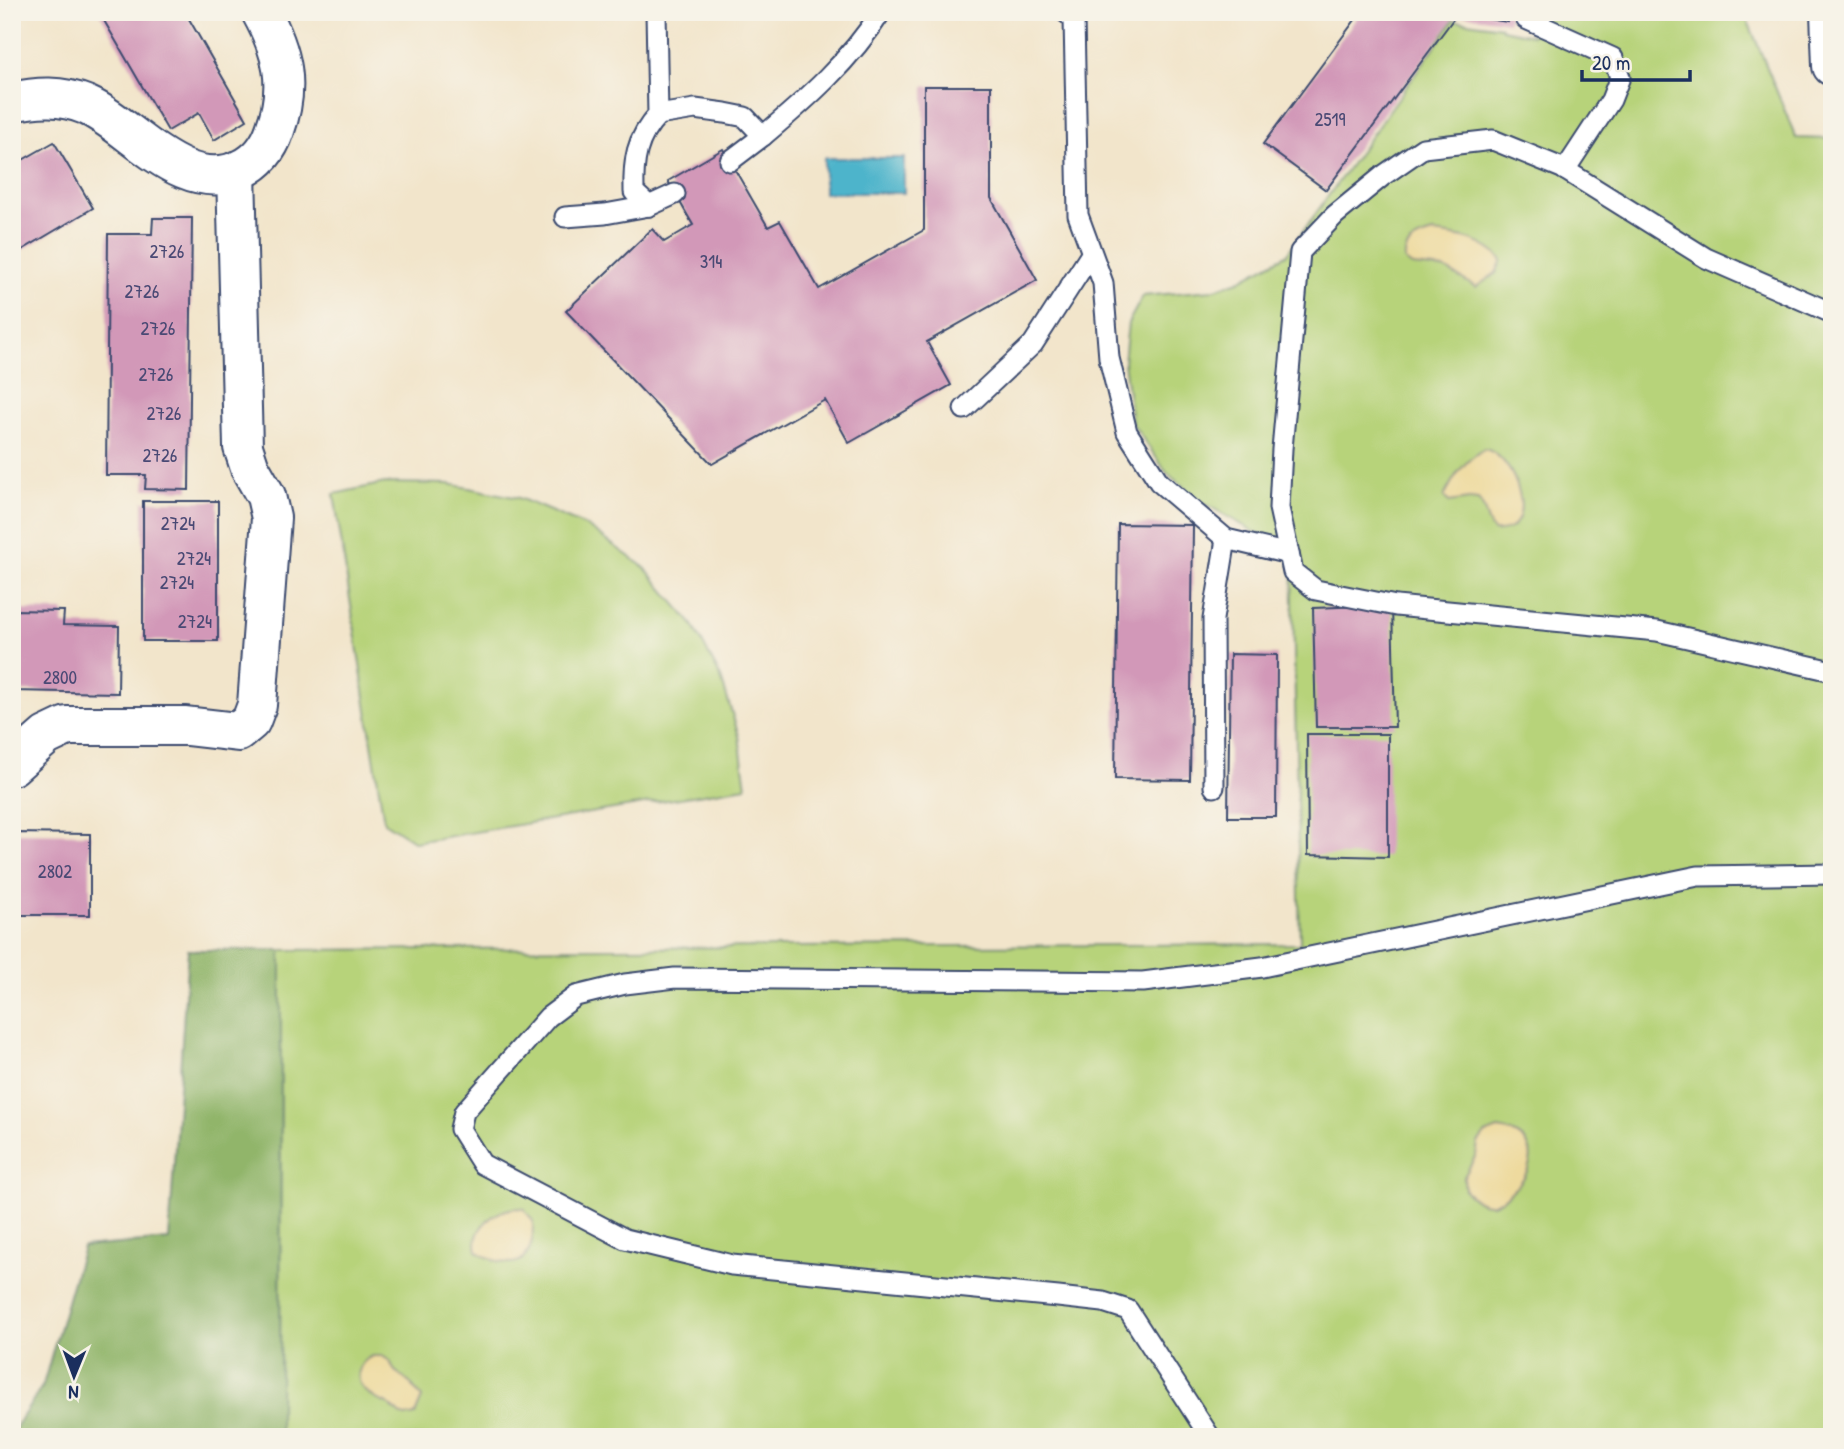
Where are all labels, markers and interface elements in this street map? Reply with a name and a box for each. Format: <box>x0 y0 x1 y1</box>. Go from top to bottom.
scale bar <box>1582 38 1690 82</box>
text: 20 m <box>1592 48 1630 77</box>
house number: 2519 <box>1315 106 1345 132</box>
house number: 2726 <box>150 238 184 264</box>
house number: 314 <box>700 248 722 274</box>
house number: 2726 <box>125 278 159 304</box>
house number: 2726 <box>141 315 175 341</box>
house number: 2726 <box>139 361 173 387</box>
house number: 2726 <box>147 400 181 426</box>
house number: 2726 <box>143 442 177 468</box>
house number: 2724 <box>161 510 195 536</box>
house number: 2724 <box>177 545 211 571</box>
house number: 2724 <box>160 569 194 595</box>
house number: 2724 <box>178 608 212 634</box>
house number: 2800 <box>43 664 77 690</box>
house number: 2802 <box>38 858 72 884</box>
north arrow <box>38 1340 108 1410</box>
text: N <box>68 1380 79 1406</box>

